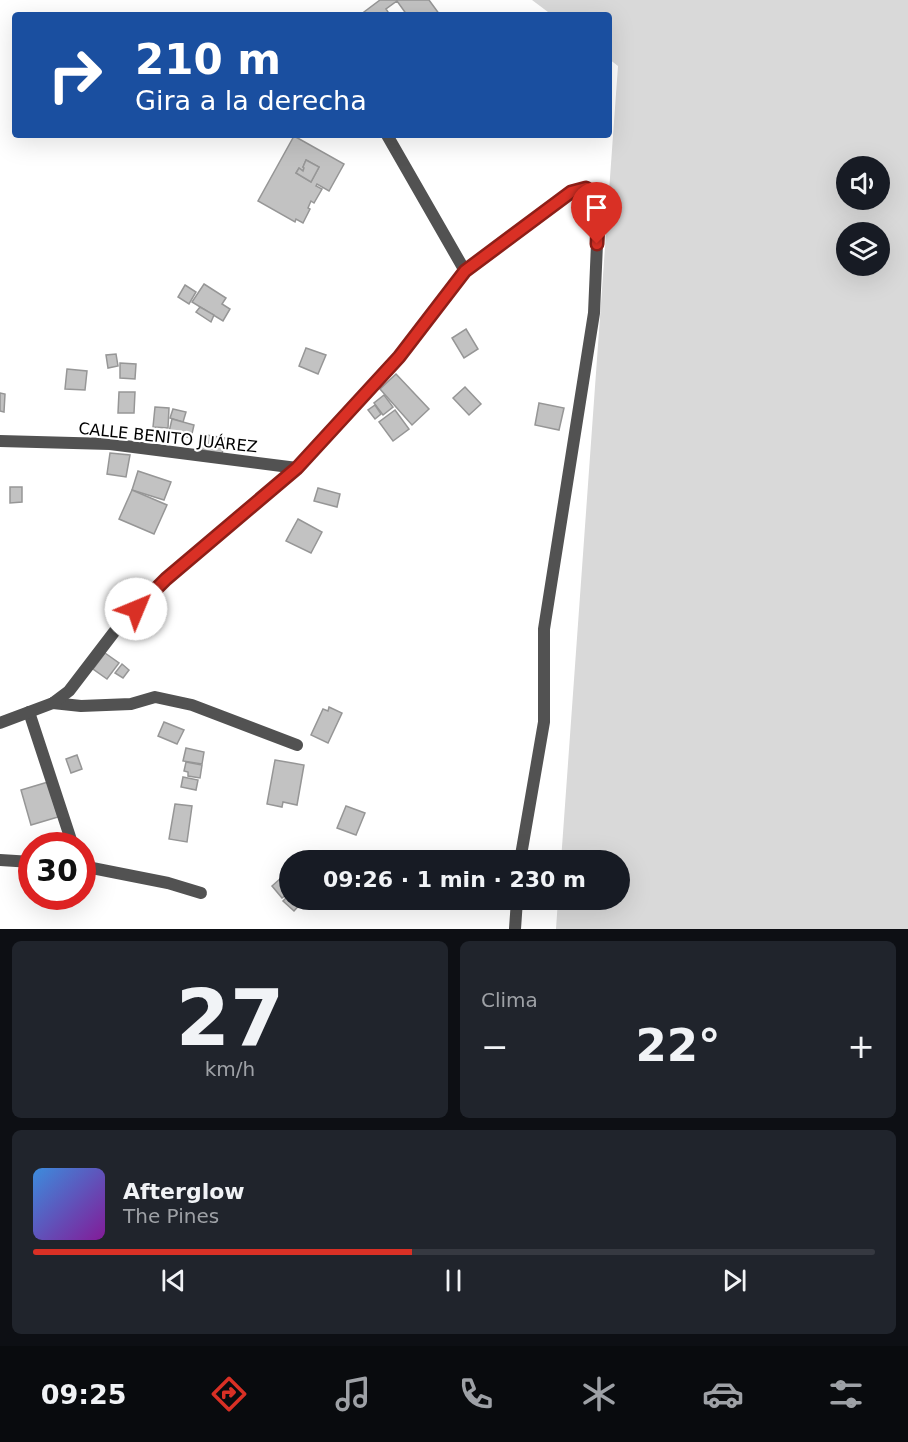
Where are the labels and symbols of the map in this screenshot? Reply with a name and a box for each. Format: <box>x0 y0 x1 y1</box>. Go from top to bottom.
pin <box>571 182 622 244</box>
street label: CALLE BENITO JUÁREZ <box>77 419 258 456</box>
position arrow <box>104 577 168 641</box>
speed limit sign: 30 <box>18 832 96 910</box>

